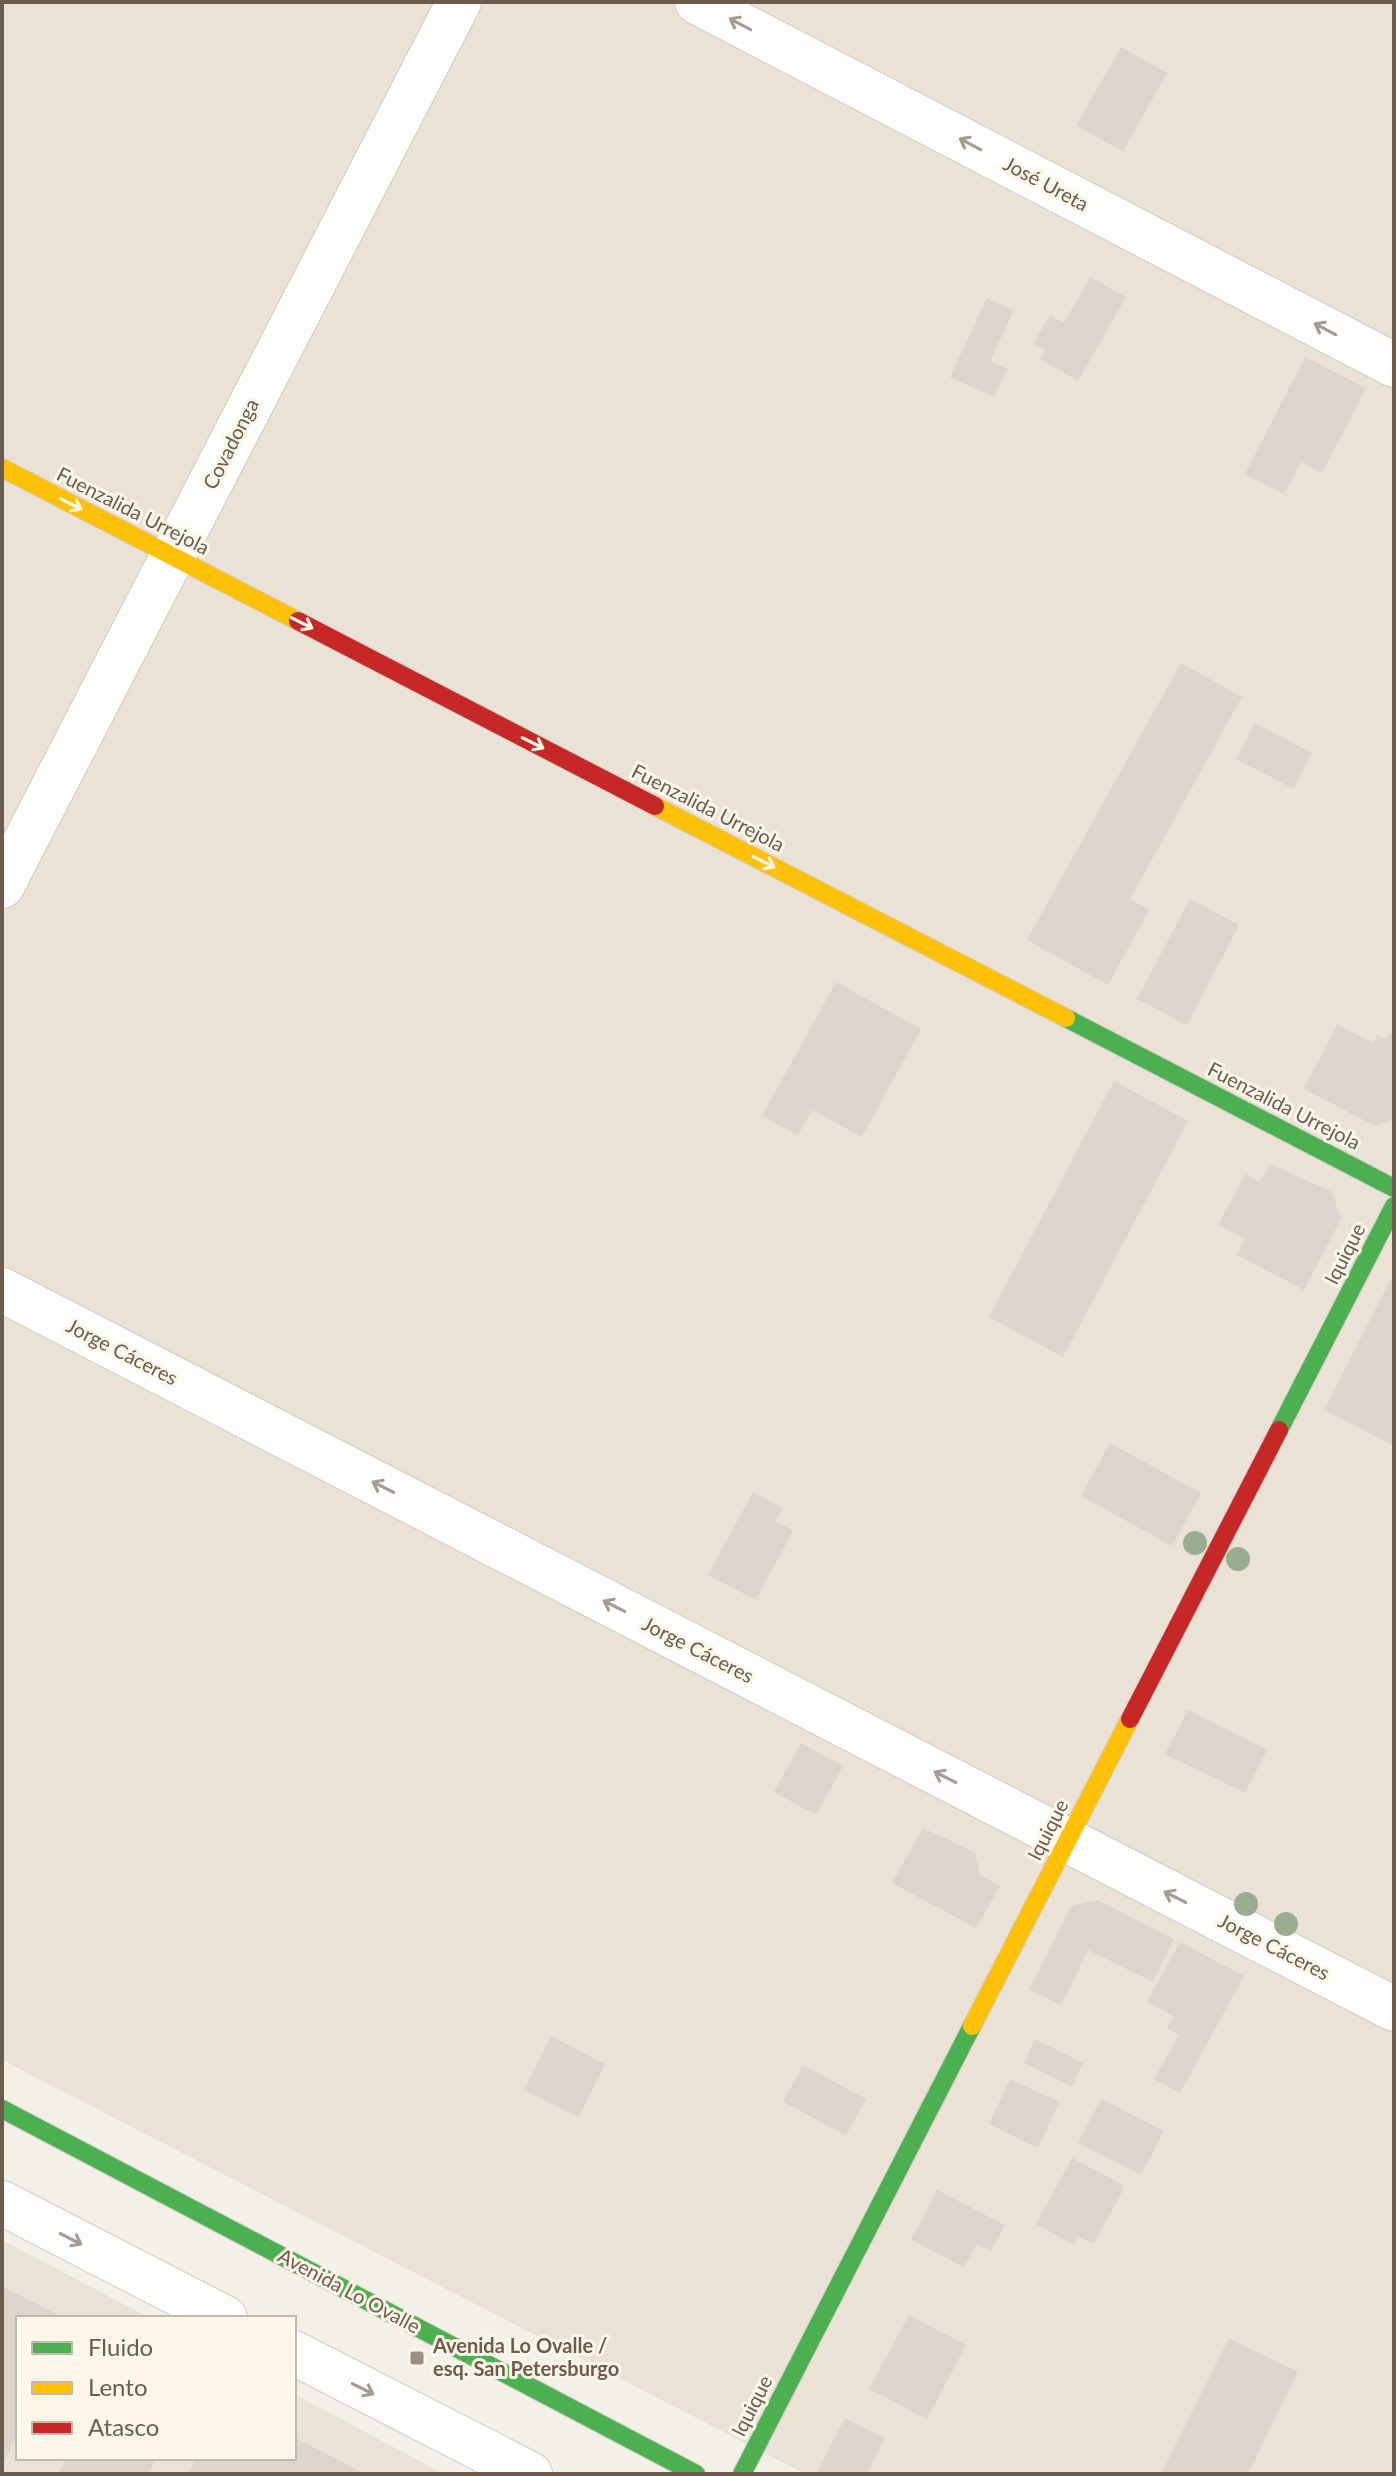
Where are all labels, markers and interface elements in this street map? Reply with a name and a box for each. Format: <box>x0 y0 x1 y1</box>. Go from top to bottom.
one-way arrow <box>728 16 752 31</box>
one-way arrow <box>959 136 983 152</box>
street label: José Ureta <box>1000 151 1093 215</box>
one-way arrow <box>1313 321 1337 337</box>
street label: Covadonga <box>197 394 263 493</box>
street label: Fuenzalida Urrejola <box>53 461 214 559</box>
one-way arrow <box>59 496 83 512</box>
one-way arrow <box>290 616 314 632</box>
one-way arrow <box>521 735 545 751</box>
street label: Fuenzalida Urrejola <box>628 758 789 856</box>
one-way arrow <box>752 855 775 871</box>
street label: Fuenzalida Urrejola <box>1204 1056 1365 1154</box>
street label: Iquique <box>1319 1219 1370 1288</box>
street label: Jorge Cáceres <box>63 1313 182 1389</box>
one-way arrow <box>372 1479 395 1494</box>
one-way arrow <box>603 1598 626 1614</box>
street label: Jorge Cáceres <box>639 1611 758 1687</box>
one-way arrow <box>933 1769 957 1784</box>
street label: Iquique <box>1022 1795 1073 1864</box>
one-way arrow <box>1164 1888 1188 1904</box>
street label: Jorge Cáceres <box>1215 1908 1334 1984</box>
one-way arrow <box>59 2232 83 2247</box>
street label: Avenida Lo Ovalle <box>274 2243 425 2338</box>
legend <box>16 2316 296 2460</box>
text: Fluido <box>88 2332 153 2361</box>
place label: Avenida Lo Ovalle / esq. San Petersburgo <box>432 2333 619 2380</box>
marker: Avenida Lo Ovalle / esq. San Petersburgo <box>408 2349 426 2367</box>
street label: Iquique <box>726 2371 777 2440</box>
text: Lento <box>88 2372 148 2401</box>
one-way arrow <box>351 2381 375 2397</box>
text: Atasco <box>88 2412 159 2441</box>

